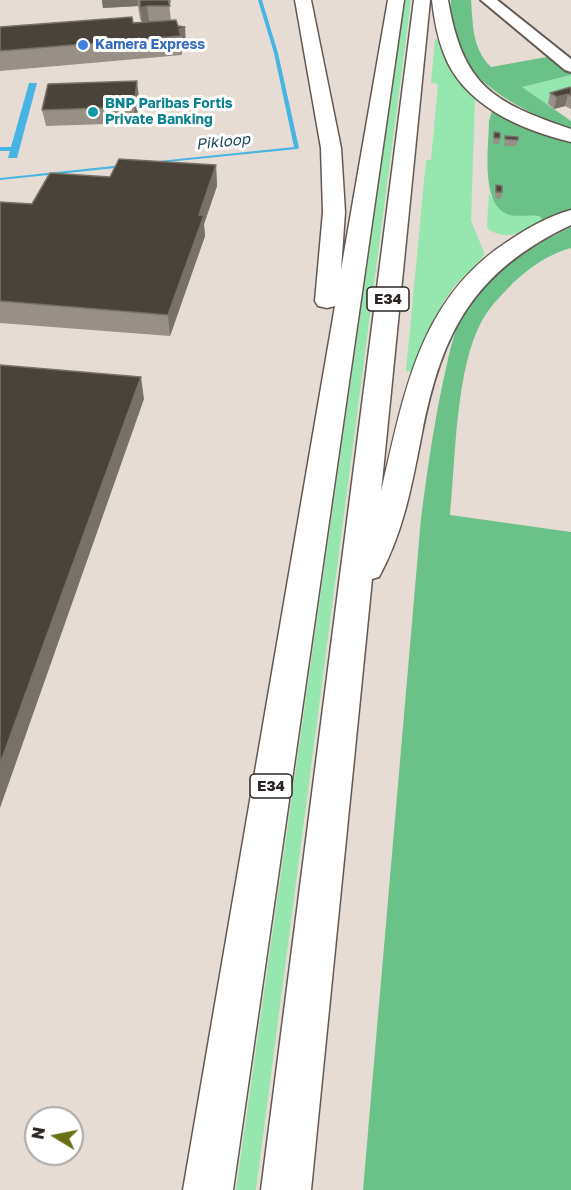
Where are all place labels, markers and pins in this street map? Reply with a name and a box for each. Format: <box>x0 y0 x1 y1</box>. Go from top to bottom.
place label: Kamera Express <box>95 37 205 53</box>
marker: Kamera Express <box>76 38 90 52</box>
place label: BNP Paribas Fortis Private Banking <box>105 96 233 128</box>
marker: BNP Paribas Fortis Private Banking <box>86 105 100 119</box>

